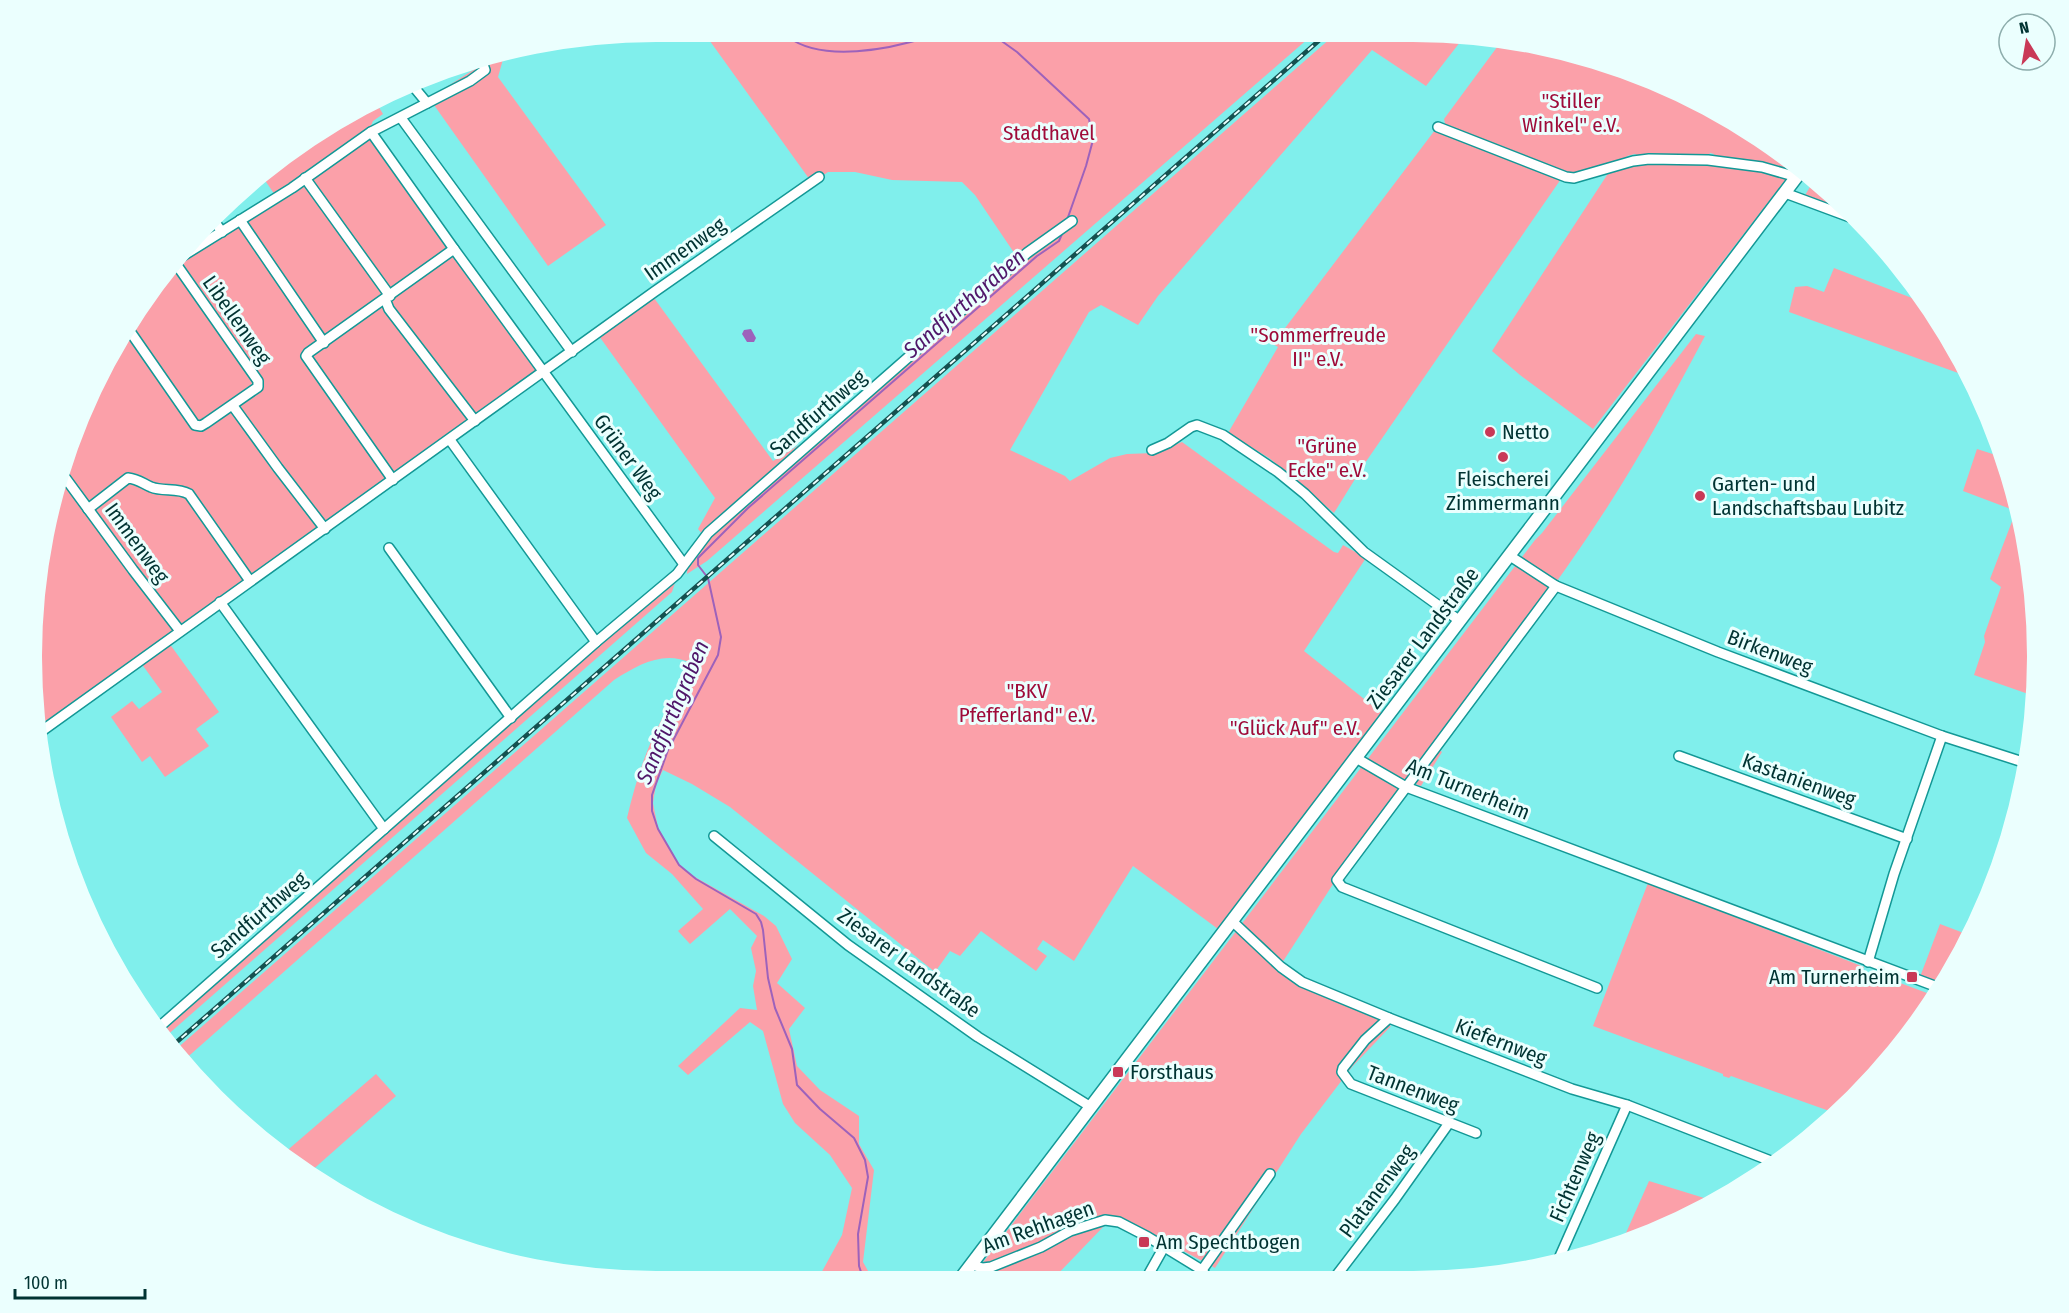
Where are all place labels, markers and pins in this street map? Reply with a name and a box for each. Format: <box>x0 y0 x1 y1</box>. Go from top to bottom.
place label: Netto <box>1502 419 1550 445</box>
marker: Netto <box>1483 425 1497 439</box>
marker: Fleischerei Zimmermann <box>1496 450 1510 464</box>
place label: Fleischerei Zimmermann <box>1446 466 1560 516</box>
place label: Garten- und Landschaftsbau Lubitz <box>1712 471 1904 521</box>
marker: Garten- und Landschaftsbau Lubitz <box>1693 489 1707 503</box>
place label: Am Turnerheim <box>1769 964 1900 990</box>
marker: Am Turnerheim <box>1905 970 1919 984</box>
place label: Forsthaus <box>1130 1059 1214 1085</box>
marker: Forsthaus <box>1111 1065 1125 1079</box>
place label: Am Spechtbogen <box>1156 1229 1300 1255</box>
marker: Am Spechtbogen <box>1137 1235 1151 1249</box>

